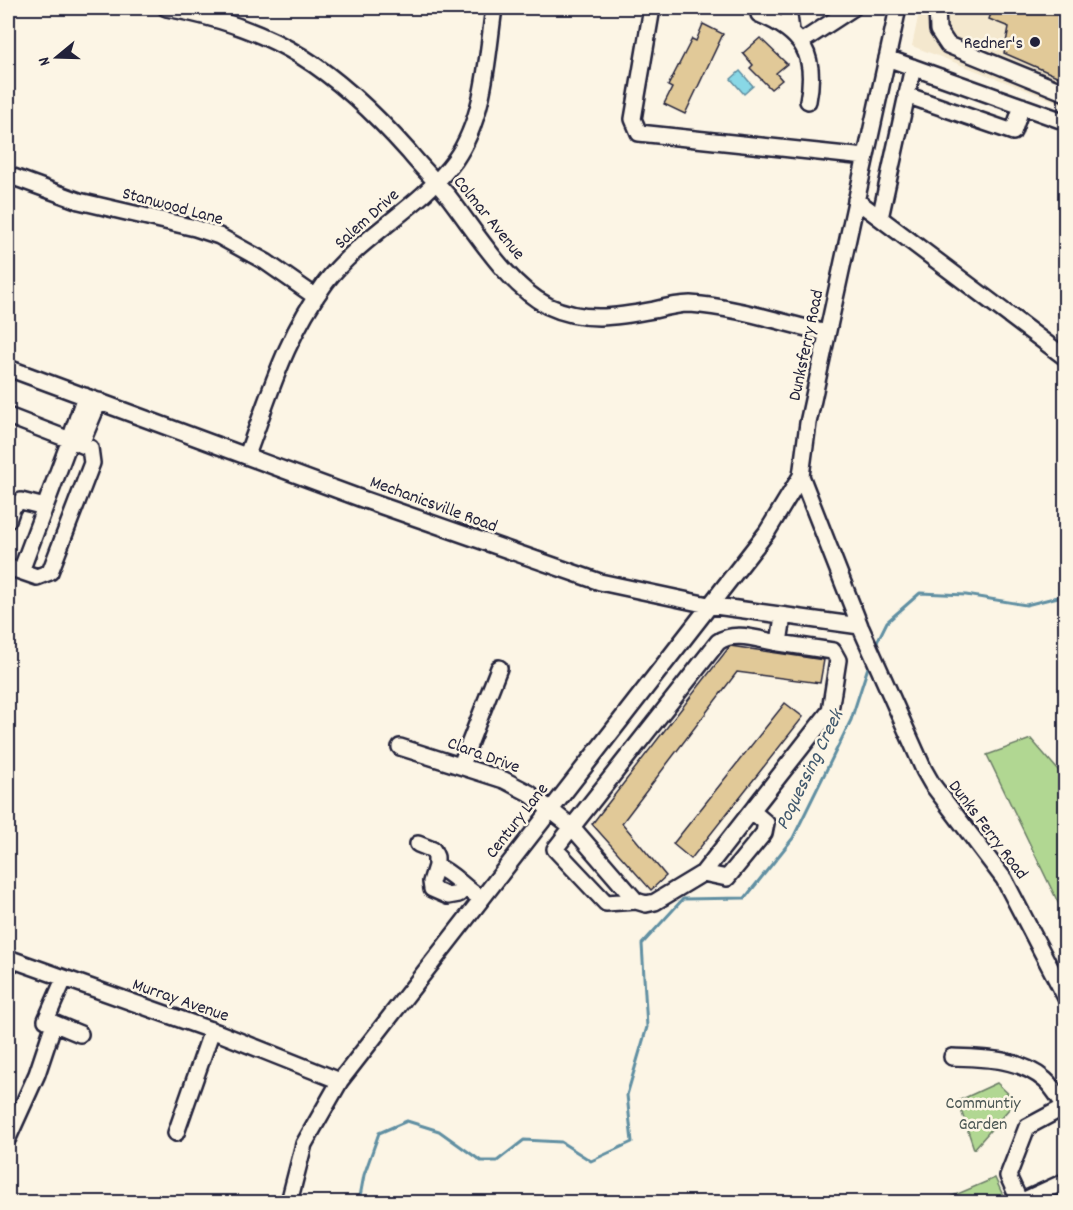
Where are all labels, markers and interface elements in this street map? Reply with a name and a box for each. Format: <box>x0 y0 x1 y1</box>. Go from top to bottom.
north arrow <box>27 27 87 87</box>
place label: Redner's <box>964 32 1023 57</box>
marker: Redner's <box>1028 35 1042 49</box>
text: N <box>33 53 57 69</box>
street label: Colmar Avenue <box>446 171 530 266</box>
street label: Stanwood Lane <box>119 182 226 233</box>
street label: Salem Drive <box>330 184 406 256</box>
street label: Dunksferry Road <box>783 288 831 403</box>
street label: Mechanicsville Road <box>366 471 500 540</box>
water label: Poquessing Creek <box>770 704 853 835</box>
street label: Clara Drive <box>443 732 523 781</box>
street label: Dunks Ferry Road <box>941 776 1033 885</box>
street label: Century Lane <box>481 778 555 865</box>
street label: Murray Avenue <box>128 973 232 1030</box>
park label: Communtiy Garden <box>946 1092 1021 1138</box>

